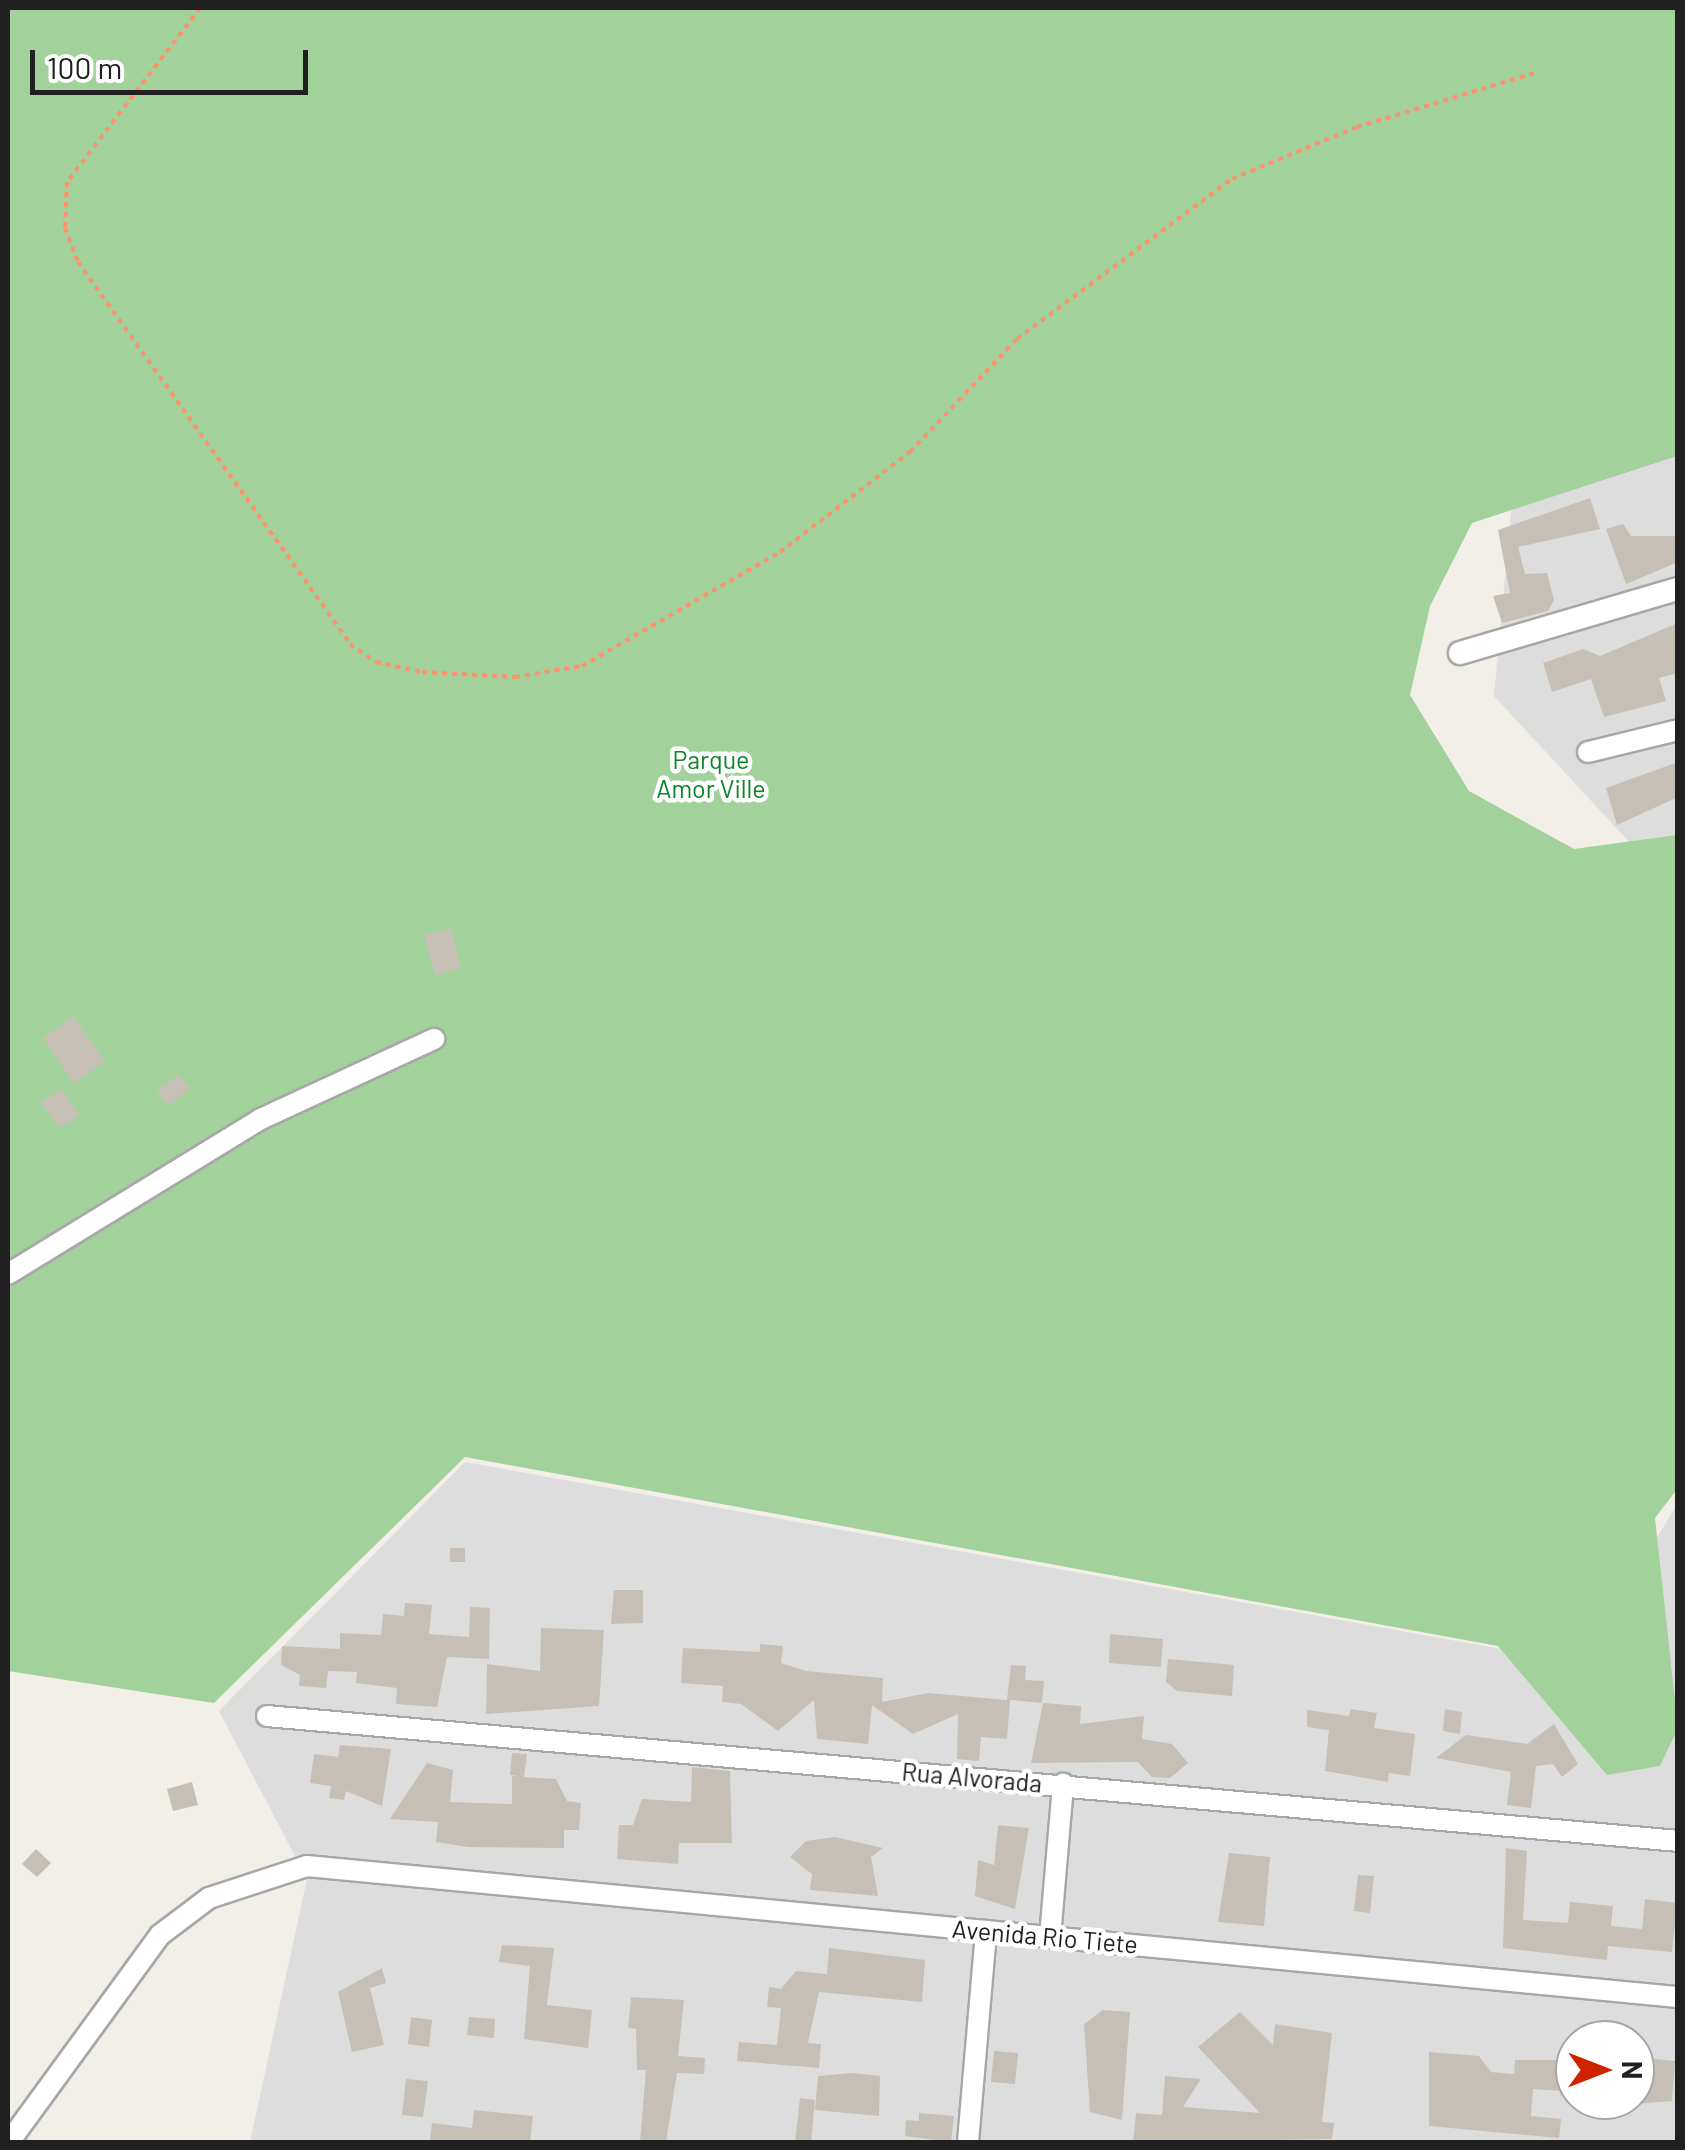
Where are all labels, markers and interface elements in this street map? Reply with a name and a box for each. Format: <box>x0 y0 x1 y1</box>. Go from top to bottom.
scale bar <box>35 30 312 92</box>
text: 100 m <box>47 49 122 85</box>
park label: Parque Amor Ville <box>656 745 766 804</box>
street label: Rua Alvorada <box>901 1756 1043 1798</box>
street label: Avenida Rio Tiete <box>951 1913 1139 1959</box>
north arrow <box>1555 2020 1655 2120</box>
text: N <box>1616 2061 1650 2079</box>

